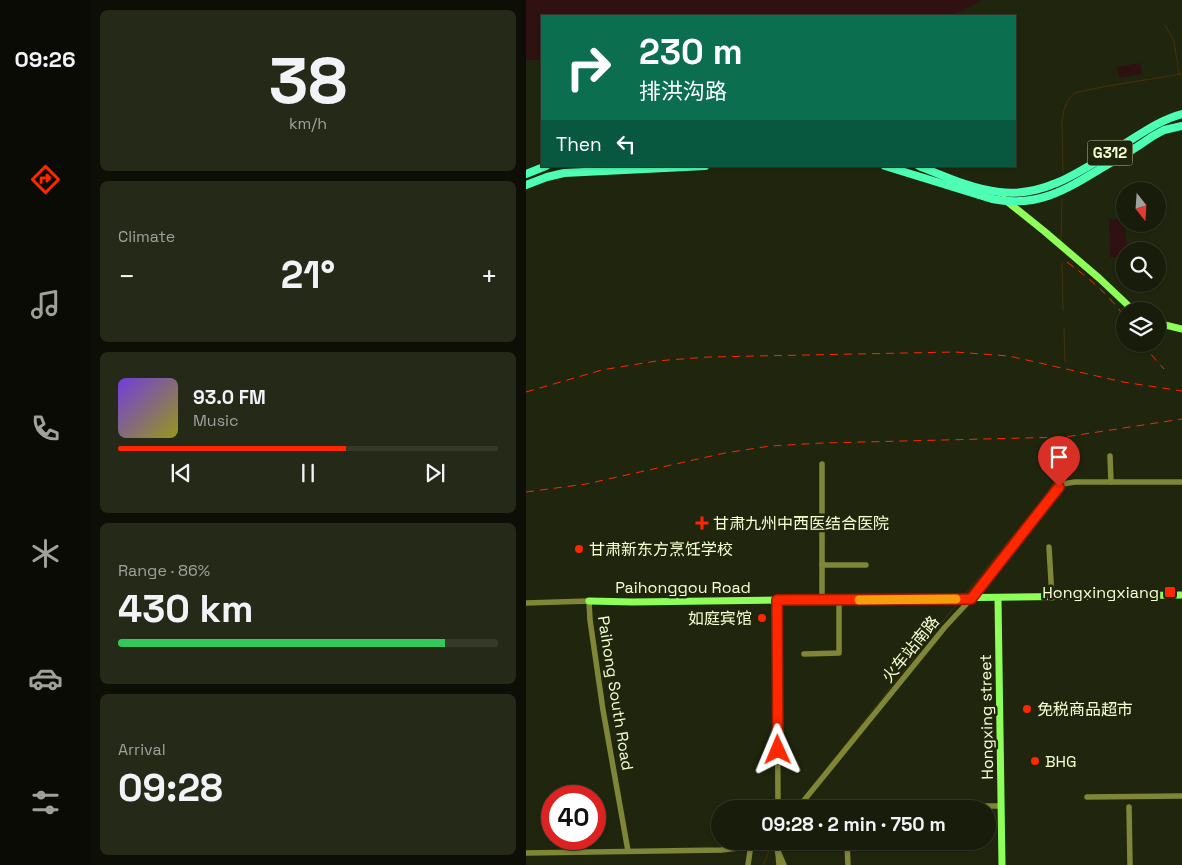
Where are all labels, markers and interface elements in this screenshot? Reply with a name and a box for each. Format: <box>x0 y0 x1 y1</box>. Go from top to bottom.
text: 230 m <box>639 30 743 74</box>
icon: right <box>556 35 621 100</box>
text: 38 <box>269 39 347 122</box>
text: 09:26 <box>14 45 76 73</box>
text: 排洪沟路 <box>639 77 727 105</box>
text: km/h <box>289 113 327 134</box>
icon: left <box>612 130 640 158</box>
text: Then <box>556 132 602 157</box>
road number: G312 <box>1088 140 1132 166</box>
icon: directions <box>28 162 63 197</box>
north arrow <box>1116 182 1166 232</box>
map controls <box>1116 182 1166 352</box>
text: Climate <box>118 226 175 247</box>
button: search <box>1116 242 1166 292</box>
text: 21° <box>281 251 335 299</box>
text: − <box>118 258 135 294</box>
text: + <box>481 258 498 294</box>
icon: music <box>28 287 63 322</box>
button: layers <box>1116 302 1166 352</box>
text: 93.0 FM <box>193 385 266 410</box>
text: Music <box>193 410 239 431</box>
icon: phone <box>28 411 63 446</box>
pin <box>1038 436 1080 487</box>
icon: arrive <box>1045 443 1073 471</box>
icon: previous <box>167 459 195 487</box>
icon: pause <box>294 459 322 487</box>
icon: next <box>421 459 449 487</box>
place label: 甘肃九州中西医结合医院 <box>713 513 889 534</box>
marker: 甘肃九州中西医结合医院 <box>695 516 709 530</box>
icon: climate <box>28 536 63 571</box>
place label: 甘肃新东方烹饪学校 <box>589 539 733 560</box>
marker: 甘肃新东方烹饪学校 <box>573 543 585 555</box>
text: Range · 86% <box>118 560 210 581</box>
street label: Paihonggou Road <box>615 577 751 598</box>
place label: Hongxingxiang <box>1042 582 1159 603</box>
text: 430 km <box>118 585 253 633</box>
marker: Hongxingxiang <box>1163 585 1177 599</box>
place label: 如庭宾馆 <box>688 608 752 629</box>
marker: 如庭宾馆 <box>756 612 768 624</box>
street label: 火车站南路 <box>877 612 944 687</box>
street label: Paihong South Road <box>593 614 638 772</box>
street label: Hongxing street <box>975 654 998 780</box>
icon: car <box>28 661 63 696</box>
place label: 免税商品超市 <box>1037 699 1133 720</box>
marker: 免税商品超市 <box>1021 703 1033 715</box>
position arrow <box>751 723 803 775</box>
text: Arrival <box>118 739 166 760</box>
place label: BHG <box>1045 751 1077 772</box>
marker: BHG <box>1029 755 1041 767</box>
text: 09:28 <box>118 764 223 812</box>
icon: filters <box>28 785 63 820</box>
speed limit sign: 40 <box>541 785 606 850</box>
text: 09:28 · 2 min · 750 m <box>761 812 946 837</box>

